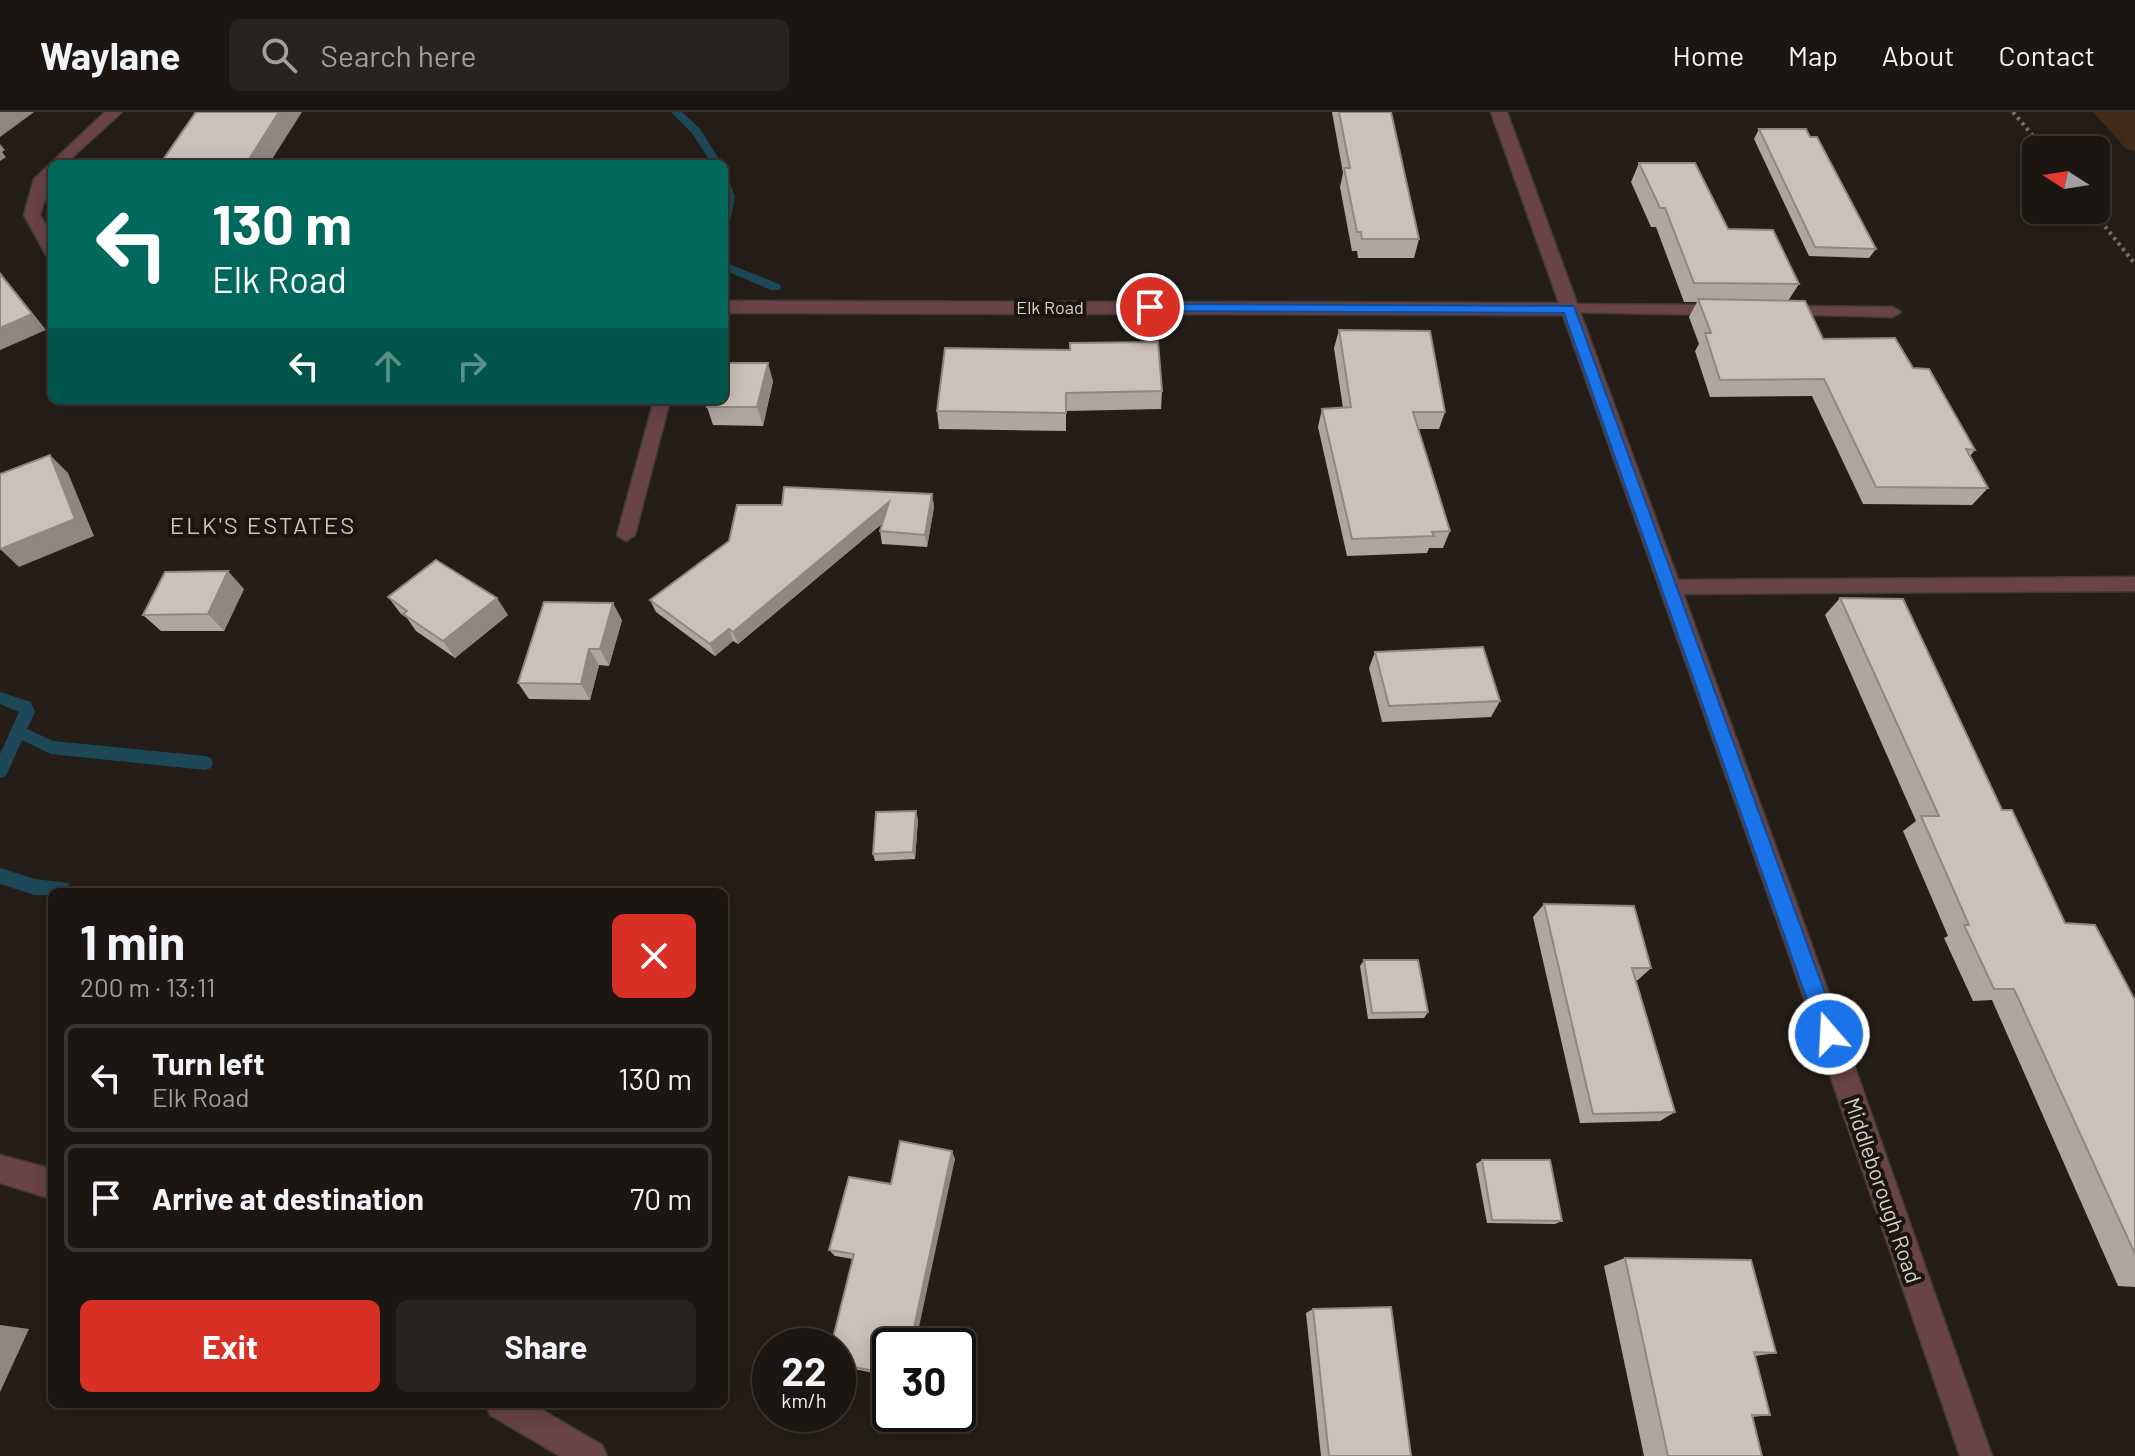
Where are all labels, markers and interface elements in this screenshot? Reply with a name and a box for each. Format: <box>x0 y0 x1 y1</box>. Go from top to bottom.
search box <box>229 19 789 91</box>
text: Waylane <box>40 32 181 78</box>
icon: search <box>257 33 301 77</box>
text: Search here <box>321 37 476 73</box>
text: Home <box>1673 38 1744 72</box>
text: Map <box>1788 38 1838 72</box>
text: About <box>1882 38 1954 72</box>
text: Contact <box>1998 38 2095 72</box>
north arrow <box>2022 136 2110 224</box>
map controls <box>2022 136 2110 224</box>
text: 130 m <box>212 189 352 256</box>
icon: left <box>80 192 184 296</box>
text: Elk Road <box>212 257 347 300</box>
pin <box>1116 273 1184 341</box>
icon: arrive <box>1128 285 1172 329</box>
street label: Elk Road <box>1016 296 1084 318</box>
icon: left <box>282 344 326 388</box>
icon: ahead <box>366 344 410 388</box>
icon: right <box>450 344 494 388</box>
district label: ELK'S ESTATES <box>170 510 356 539</box>
text: 1 min <box>80 912 185 970</box>
button: close <box>612 914 696 998</box>
text: 200 m · 13:11 <box>80 971 215 1002</box>
position arrow <box>1787 992 1871 1076</box>
text: Turn left <box>152 1045 265 1081</box>
icon: left <box>84 1056 128 1100</box>
text: 130 m <box>618 1060 692 1096</box>
text: Elk Road <box>152 1081 249 1112</box>
street label: Middleborough Road <box>1840 1094 1928 1286</box>
icon: arrive <box>84 1176 128 1220</box>
text: Arrive at destination <box>152 1180 424 1216</box>
text: 70 m <box>630 1180 692 1216</box>
button: Exit <box>80 1300 380 1392</box>
button: Share <box>396 1300 696 1392</box>
speed limit sign: 30 <box>872 1328 976 1432</box>
text: 22 <box>782 1346 826 1394</box>
text: km/h <box>781 1388 827 1412</box>

